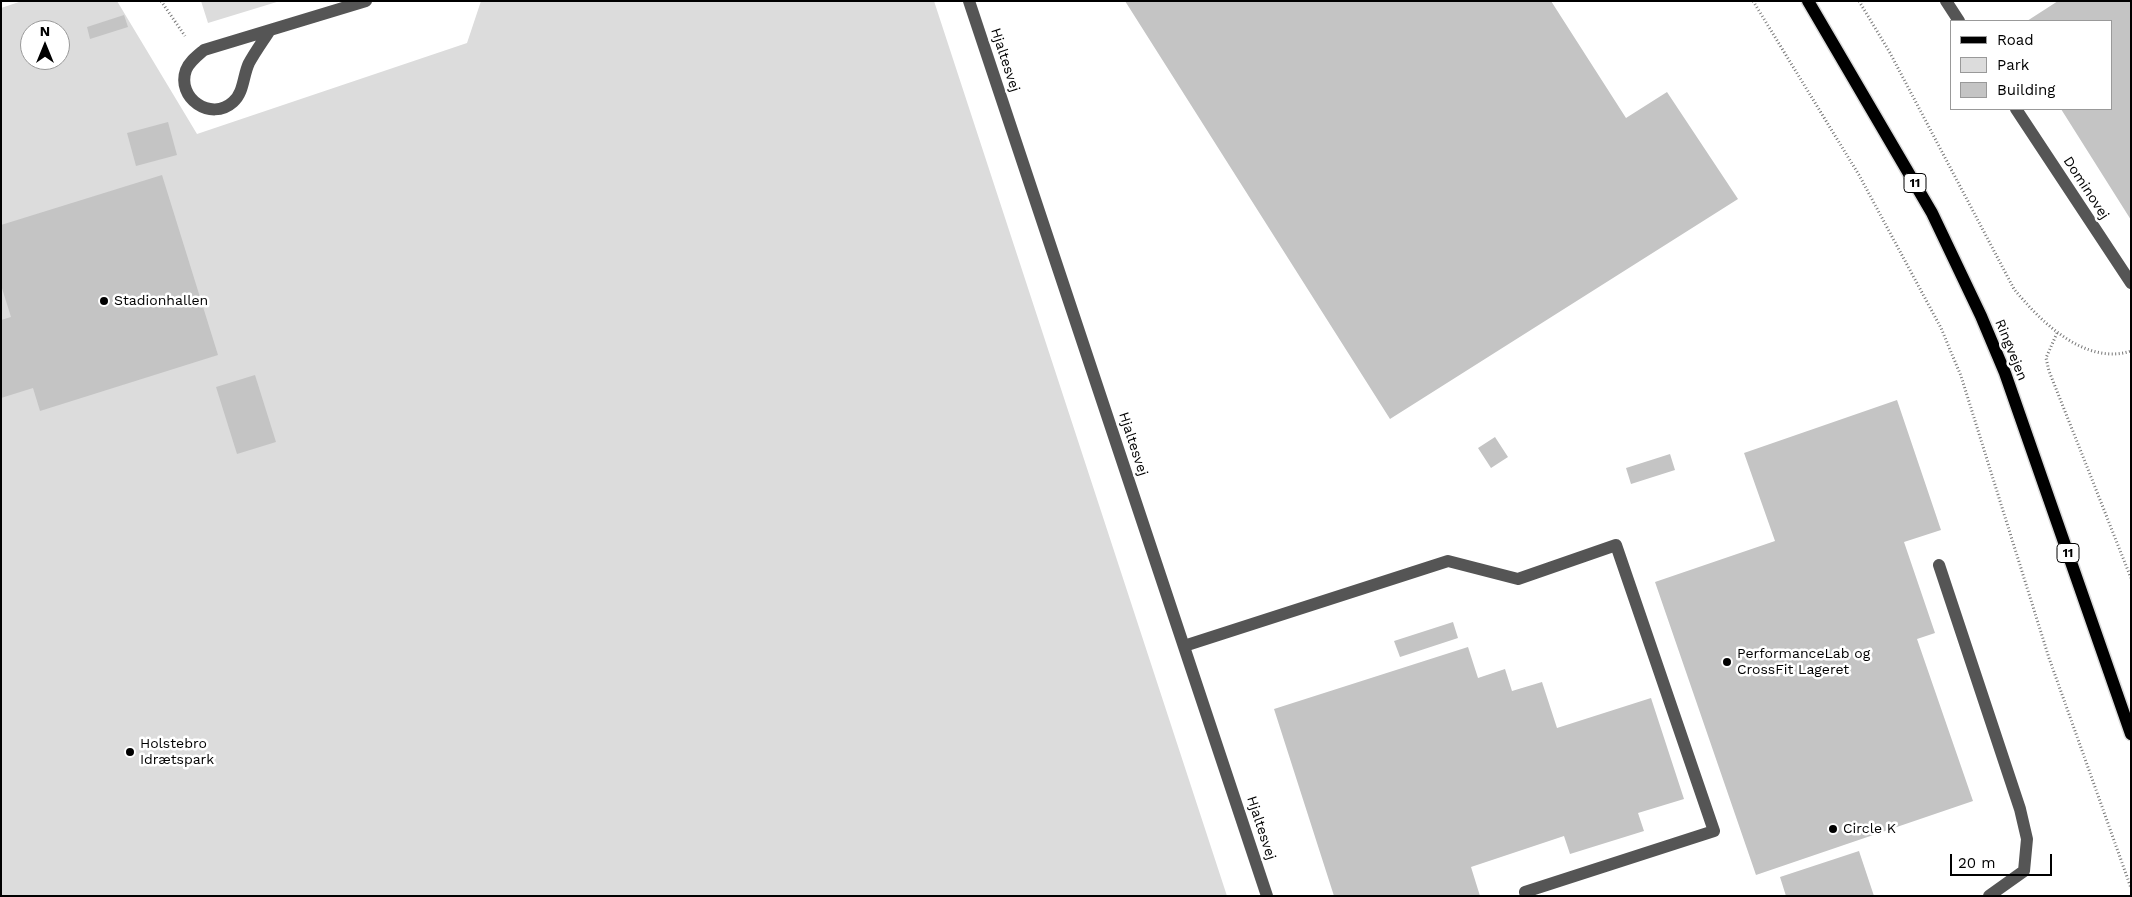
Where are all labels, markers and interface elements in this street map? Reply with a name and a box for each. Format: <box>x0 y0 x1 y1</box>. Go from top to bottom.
north arrow <box>20 20 70 70</box>
legend <box>1950 20 2112 110</box>
text: N <box>40 23 50 39</box>
street label: Hjaltesvej <box>987 26 1023 94</box>
text: Road <box>1997 31 2034 49</box>
text: Park <box>1997 56 2029 74</box>
text: Building <box>1997 81 2055 99</box>
street label: Dominovej <box>2059 153 2113 223</box>
road number: 11 <box>1904 174 1926 192</box>
place label: Stadionhallen <box>114 293 208 309</box>
marker: Stadionhallen <box>98 295 110 307</box>
street label: Ringvejen <box>1991 317 2031 383</box>
street label: Hjaltesvej <box>1115 410 1151 478</box>
road number: 11 <box>2057 544 2079 562</box>
place label: PerformanceLab og CrossFit Lageret <box>1737 646 1870 679</box>
marker: PerformanceLab og CrossFit Lageret <box>1721 656 1733 668</box>
place label: Holstebro Idrætspark <box>140 736 214 769</box>
marker: Holstebro Idrætspark <box>124 746 136 758</box>
street label: Hjaltesvej <box>1243 794 1279 862</box>
place label: Circle K <box>1843 821 1896 837</box>
marker: Circle K <box>1827 823 1839 835</box>
scale bar <box>1952 844 2054 876</box>
text: 20 m <box>1958 854 1996 872</box>

